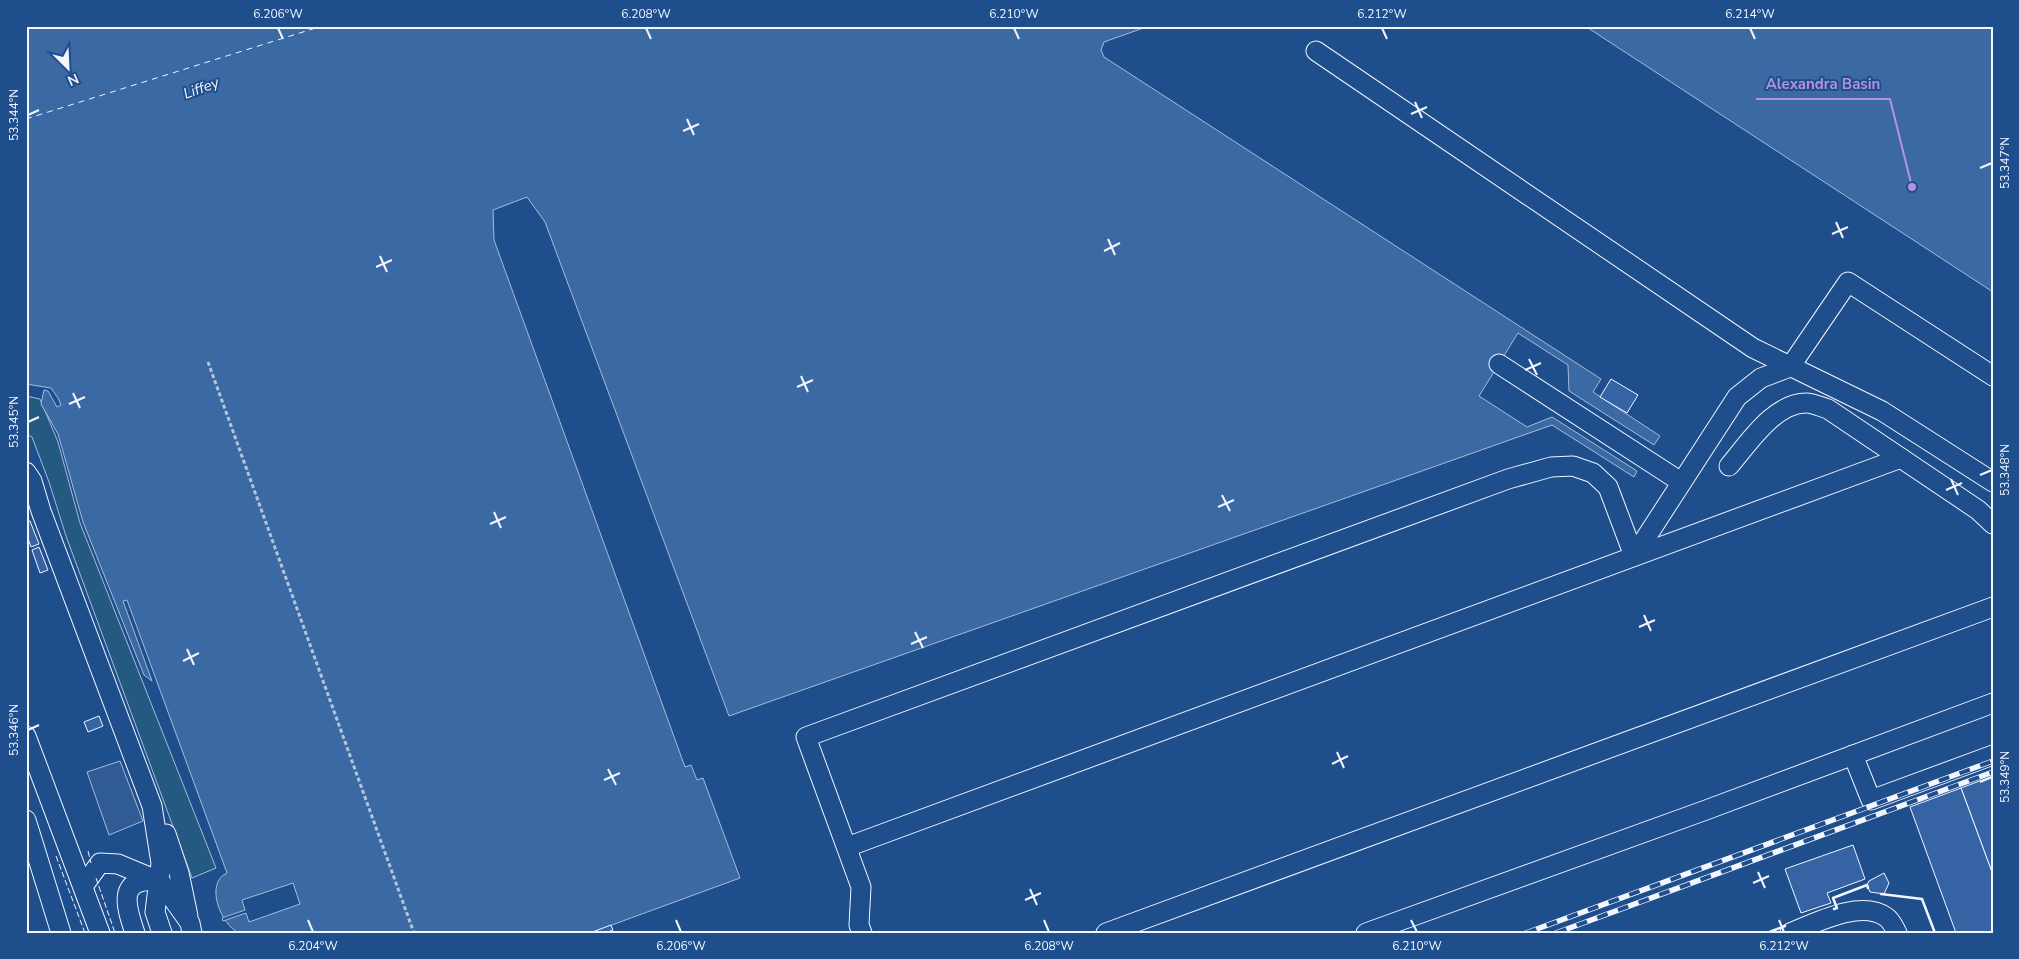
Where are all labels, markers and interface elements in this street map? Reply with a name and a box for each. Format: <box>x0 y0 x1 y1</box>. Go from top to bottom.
text: 6.206°W <box>253 6 303 22</box>
text: 6.208°W <box>621 6 671 22</box>
text: 6.210°W <box>989 6 1039 22</box>
text: 6.212°W <box>1357 6 1407 22</box>
text: 6.214°W <box>1725 6 1775 22</box>
north arrow <box>42 42 92 92</box>
text: N <box>64 69 82 90</box>
callout: Alexandra Basin <box>1756 69 1890 99</box>
water label: Liffey <box>180 72 223 104</box>
text: Alexandra Basin <box>1766 74 1880 94</box>
text: 53.344°N <box>6 89 22 141</box>
text: 53.347°N <box>1997 137 2013 189</box>
text: 53.345°N <box>6 396 22 448</box>
text: 53.348°N <box>1997 444 2013 496</box>
text: 53.346°N <box>6 704 22 756</box>
text: 53.349°N <box>1997 751 2013 803</box>
text: 6.204°W <box>288 938 338 954</box>
text: 6.206°W <box>656 938 706 954</box>
text: 6.208°W <box>1024 938 1074 954</box>
text: 6.210°W <box>1392 938 1442 954</box>
text: 6.212°W <box>1759 938 1809 954</box>

